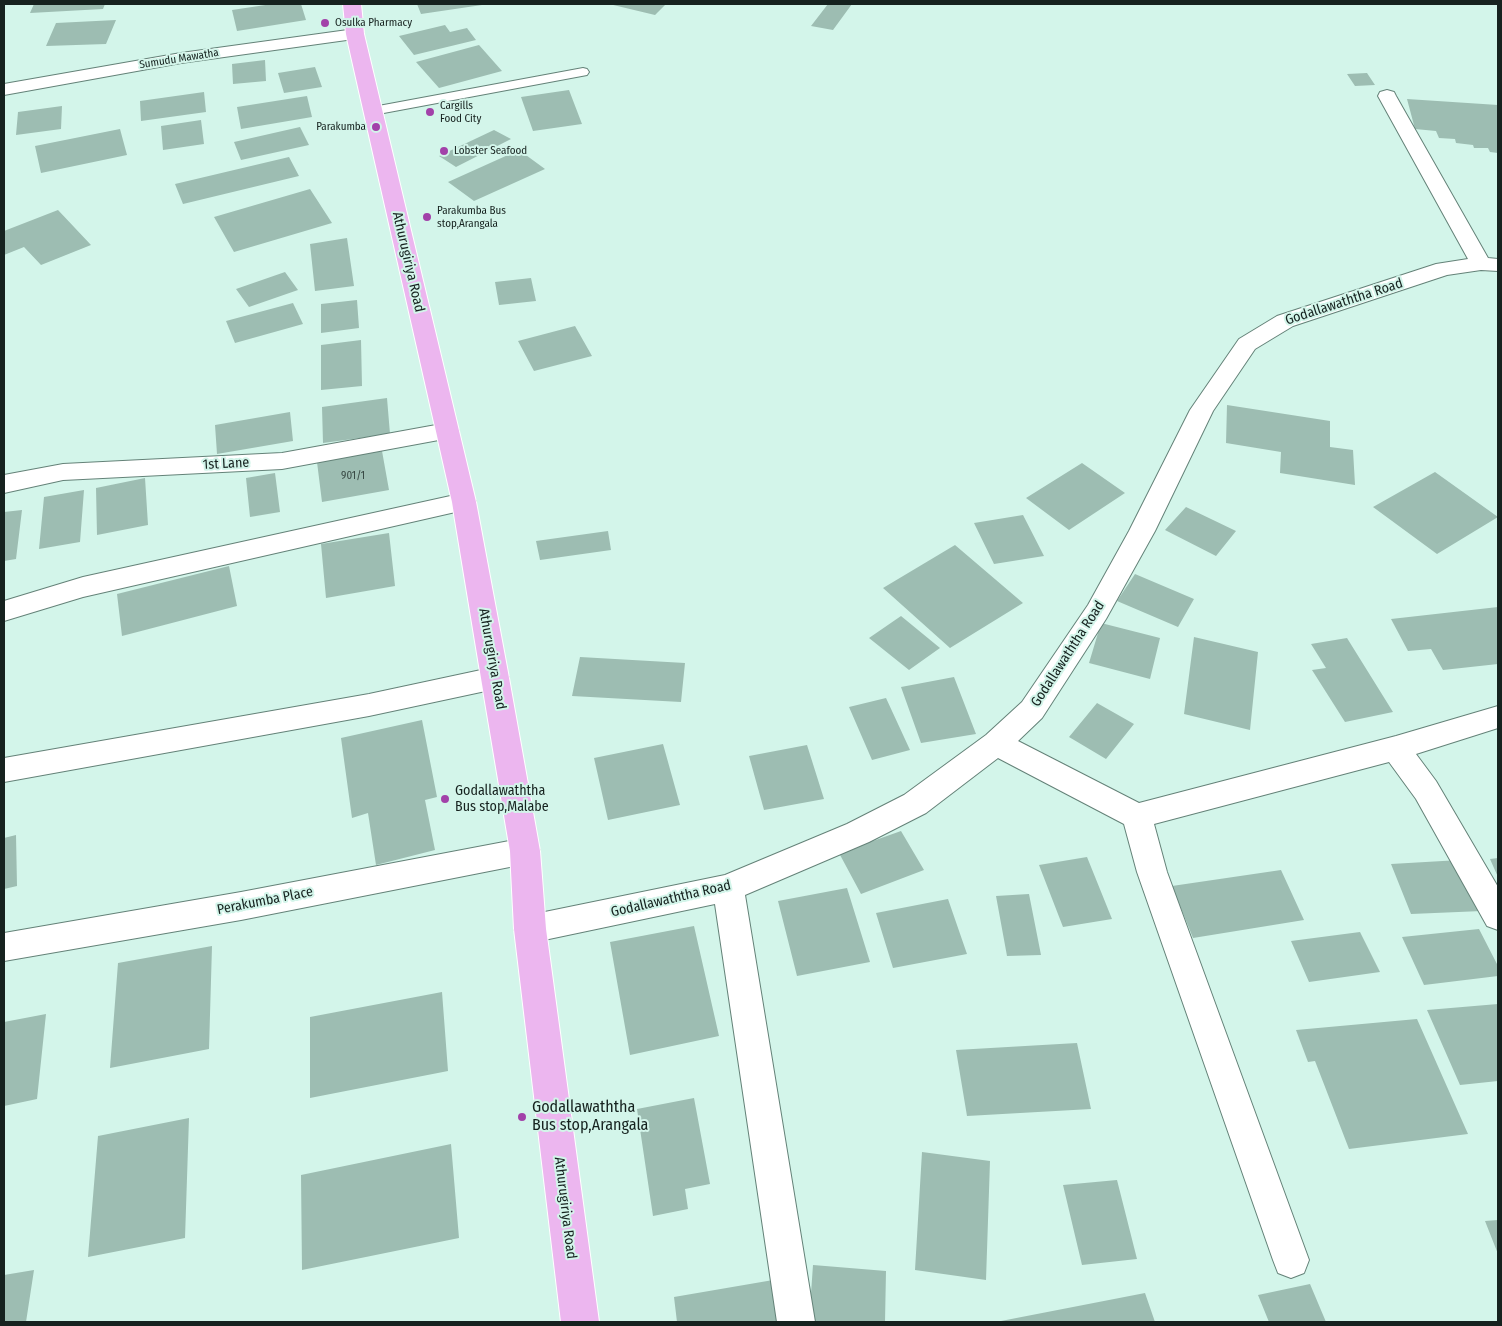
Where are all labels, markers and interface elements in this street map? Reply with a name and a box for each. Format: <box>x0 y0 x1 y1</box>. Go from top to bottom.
place label: Osulka Pharmacy <box>335 16 412 30</box>
marker: Osulka Pharmacy <box>319 17 331 29</box>
street label: Sumudu Mawatha <box>138 46 220 72</box>
place label: Cargills Food City <box>440 99 481 125</box>
marker: Cargills Food City <box>424 106 436 118</box>
place label: Parakumba <box>316 120 366 134</box>
marker: Parakumba <box>370 121 382 133</box>
place label: Lobster Seafood <box>454 144 527 158</box>
marker: Lobster Seafood <box>438 145 450 157</box>
place label: Parakumba Bus stop,Arangala <box>437 204 506 230</box>
street label: Athurugiriya Road <box>388 210 428 314</box>
marker: Parakumba Bus stop,Arangala <box>421 211 433 223</box>
street label: Godallawaththa Road <box>1283 275 1405 329</box>
street label: 1st Lane <box>202 454 250 474</box>
house number: 901/1 <box>341 469 365 483</box>
street label: Godallawaththa Road <box>1028 598 1108 710</box>
street label: Athurugiriya Road <box>475 607 509 711</box>
place label: Godallawaththa Bus stop,Malabe <box>455 783 549 816</box>
marker: Godallawaththa Bus stop,Malabe <box>439 793 451 805</box>
street label: Godallawaththa Road <box>609 877 733 921</box>
street label: Perakumba Place <box>216 883 314 919</box>
place label: Godallawaththa Bus stop,Arangala <box>532 1098 648 1136</box>
marker: Godallawaththa Bus stop,Arangala <box>516 1111 528 1123</box>
street label: Athurugiriya Road <box>550 1156 580 1260</box>

